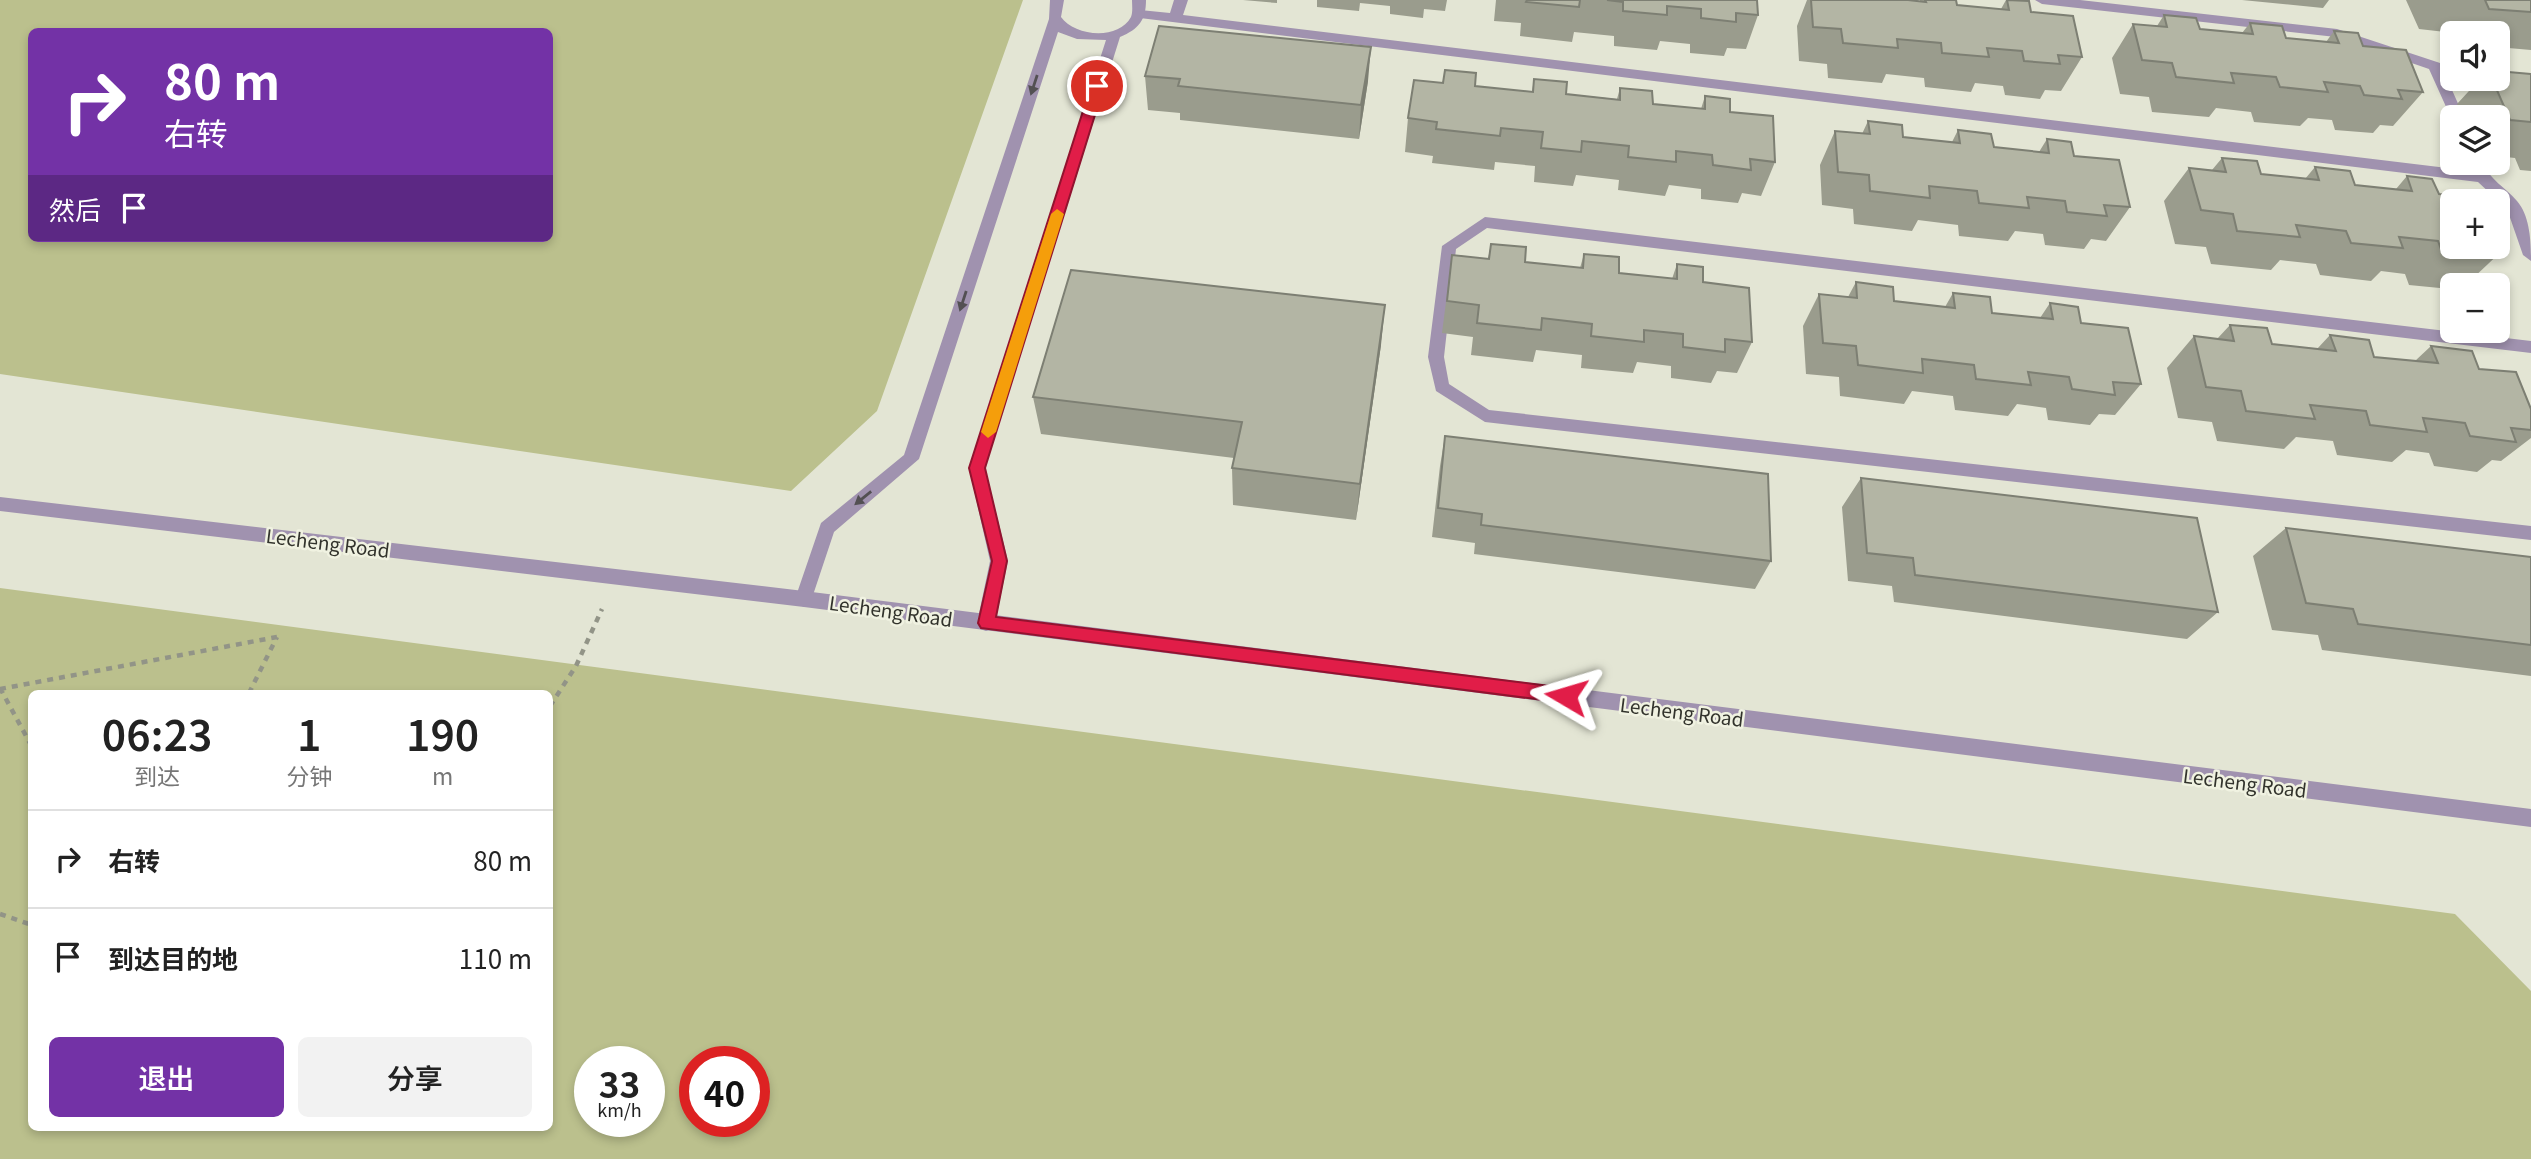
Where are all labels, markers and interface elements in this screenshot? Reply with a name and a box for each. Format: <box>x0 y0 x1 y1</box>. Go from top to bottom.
map controls <box>2440 21 2510 343</box>
button: sound <box>2440 21 2510 91</box>
text: 80 m <box>164 43 280 114</box>
icon: right <box>49 56 140 147</box>
pin <box>1067 56 1127 116</box>
icon: arrive <box>1078 67 1116 105</box>
one-way arrow <box>1028 75 1038 96</box>
button: layers <box>2440 105 2510 175</box>
text: 右转 <box>164 109 228 155</box>
icon: arrive <box>115 189 153 227</box>
button: + <box>2440 189 2510 259</box>
text: 然后 <box>49 190 101 227</box>
button: − <box>2440 273 2510 343</box>
one-way arrow <box>957 291 967 312</box>
one-way arrow <box>855 490 872 505</box>
street label: Lecheng Road <box>265 521 391 563</box>
street label: Lecheng Road <box>828 588 954 632</box>
position arrow <box>1529 659 1603 733</box>
street label: Lecheng Road <box>1619 690 1745 732</box>
text: 06:23 <box>102 702 212 763</box>
text: 1 <box>297 702 321 763</box>
text: 190 <box>406 702 479 763</box>
text: 到达 <box>134 758 180 792</box>
text: 分钟 <box>286 758 332 792</box>
text: m <box>432 758 453 792</box>
street label: Lecheng Road <box>2182 761 2308 803</box>
icon: right <box>49 840 87 878</box>
text: 右转 <box>108 841 160 878</box>
text: 80 m <box>473 841 532 878</box>
icon: arrive <box>49 938 87 976</box>
text: 到达目的地 <box>108 939 238 976</box>
text: 110 m <box>459 939 532 976</box>
button: 退出 <box>49 1037 284 1117</box>
button: 分享 <box>298 1037 532 1117</box>
speed limit sign: 40 <box>679 1046 770 1137</box>
text: 33 <box>599 1057 640 1108</box>
text: km/h <box>597 1096 642 1122</box>

